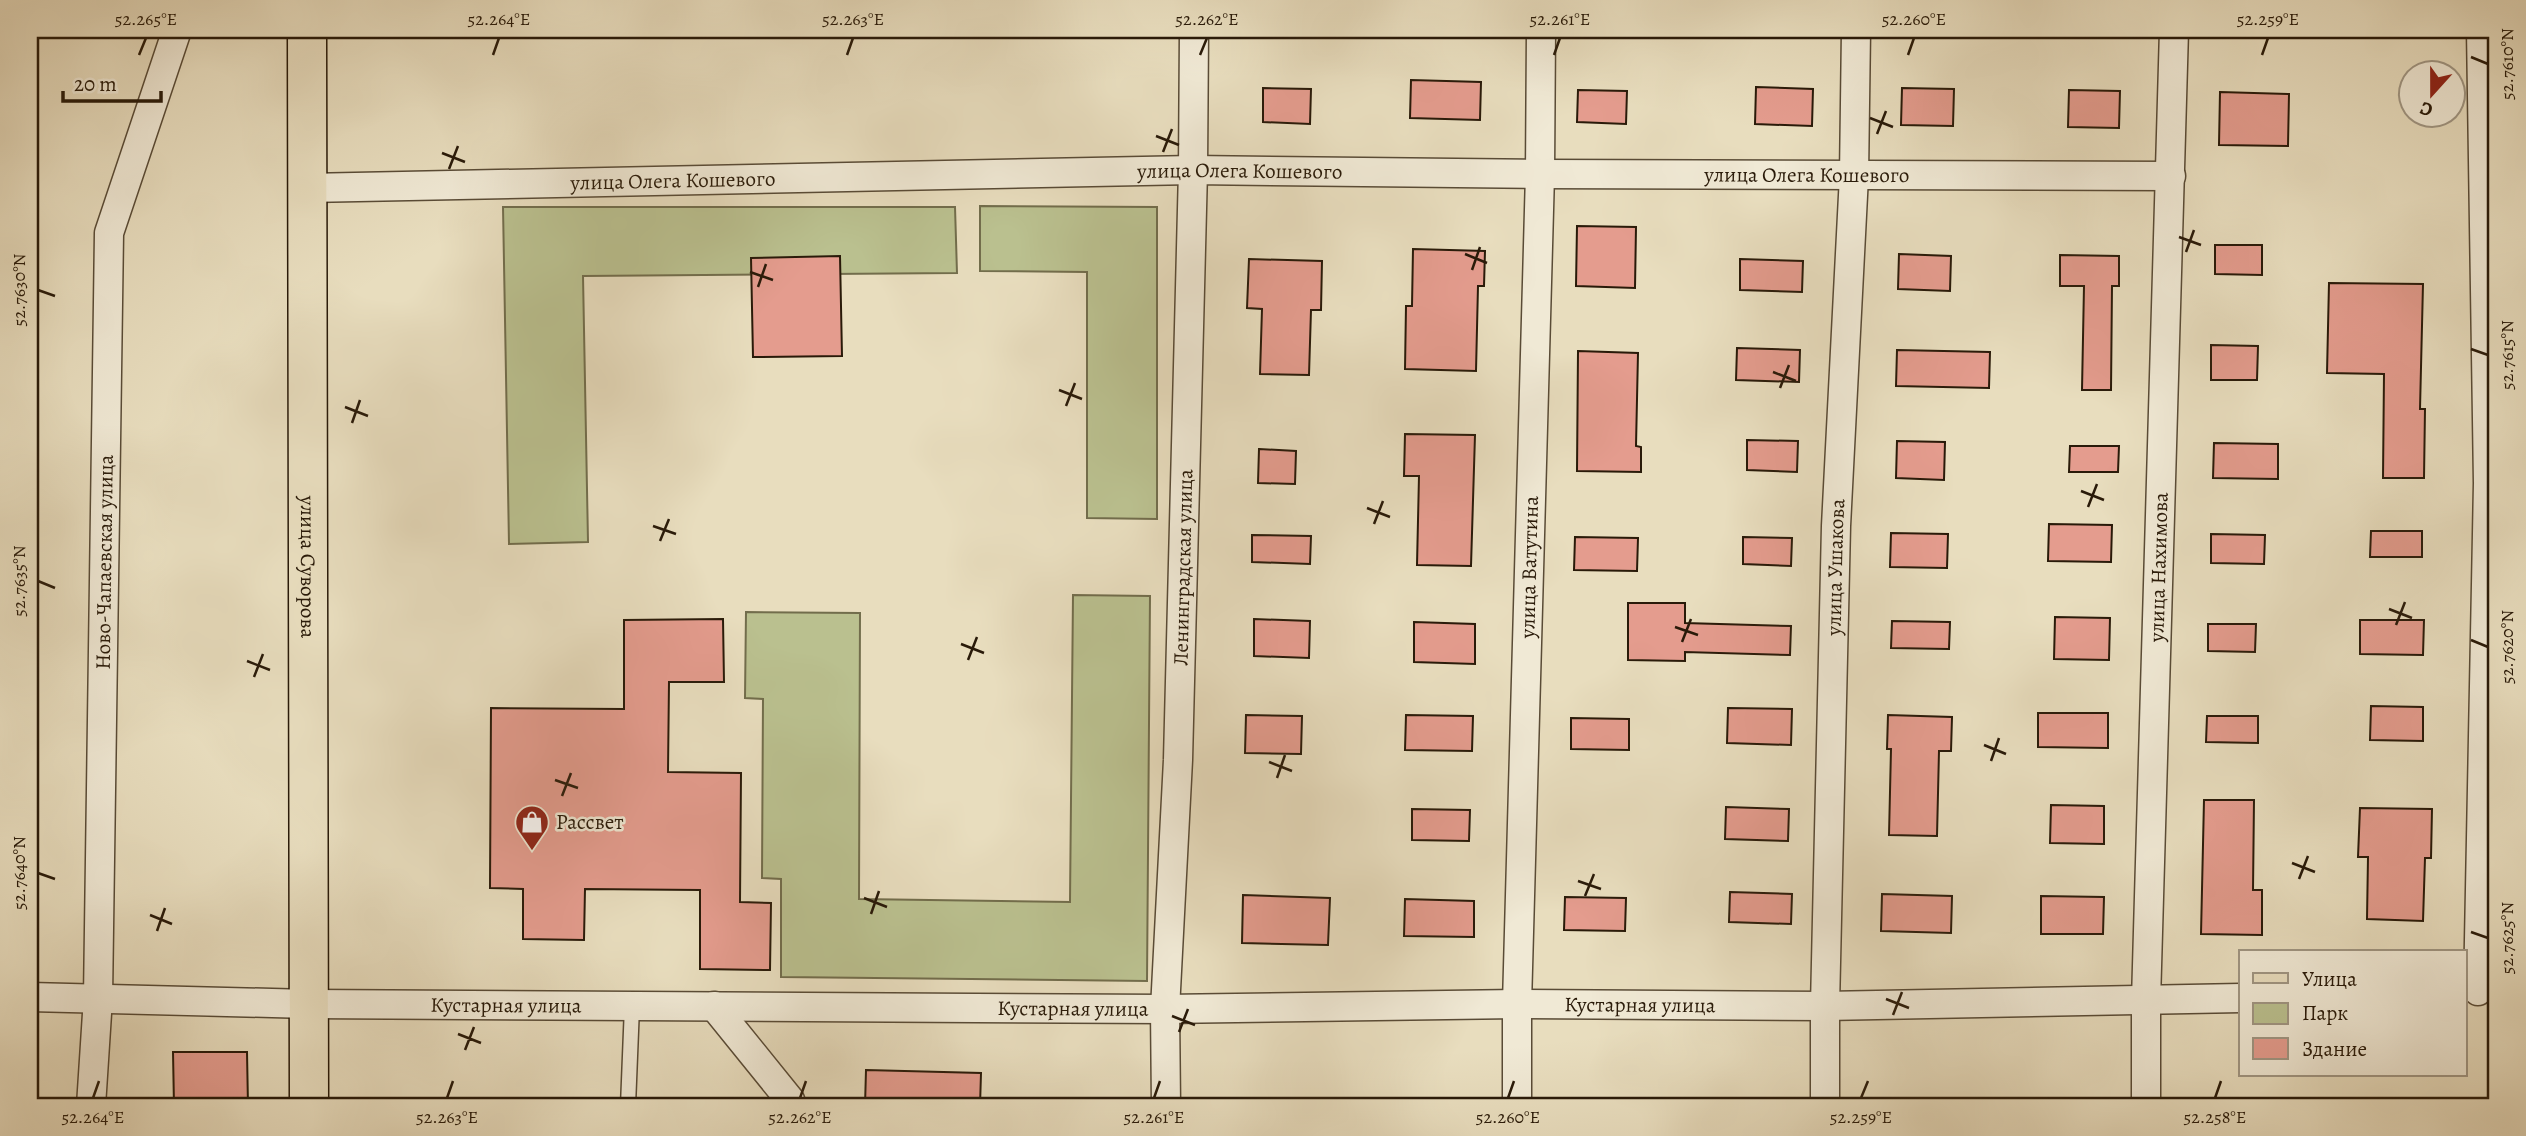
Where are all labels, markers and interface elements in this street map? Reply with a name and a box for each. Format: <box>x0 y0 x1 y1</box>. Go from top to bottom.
text: 52.265°E <box>115 7 177 31</box>
text: 52.264°E <box>468 7 530 31</box>
text: 52.263°E <box>822 7 884 31</box>
text: 52.262°E <box>1175 7 1239 31</box>
text: 52.261°E <box>1530 7 1590 31</box>
text: 52.260°E <box>1882 7 1946 31</box>
text: 52.259°E <box>2237 7 2299 31</box>
text: 52.7610°N <box>2495 28 2519 100</box>
scale bar <box>63 60 161 104</box>
north arrow <box>2396 60 2466 130</box>
text: 20 m <box>74 70 117 98</box>
text: С <box>2416 95 2436 123</box>
street label: улица Олега Кошевого <box>1136 156 1343 186</box>
street label: улица Олега Кошевого <box>1703 161 1909 189</box>
street label: улица Олега Кошевого <box>569 164 776 197</box>
text: 52.7630°N <box>7 253 31 327</box>
text: 52.7615°N <box>2495 320 2519 390</box>
street label: Ново-Чапаевская улица <box>89 454 120 670</box>
street label: Ленинградская улица <box>1166 468 1199 666</box>
street label: улица Нахимова <box>2142 492 2175 644</box>
street label: улица Суворова <box>294 495 322 638</box>
street label: улица Ватутина <box>1513 495 1545 640</box>
street label: улица Ушакова <box>1819 498 1851 637</box>
text: 52.7635°N <box>7 545 31 617</box>
text: 52.7620°N <box>2495 610 2519 684</box>
shop icon: Рассвет <box>513 803 551 852</box>
place label: Рассвет <box>556 808 624 836</box>
text: 52.7640°N <box>7 836 31 910</box>
text: 52.7625°N <box>2495 902 2519 974</box>
legend <box>2239 950 2466 1076</box>
text: Улица <box>2302 965 2357 993</box>
street label: Кустарная улица <box>1564 990 1716 1019</box>
street label: Кустарная улица <box>430 991 582 1020</box>
street label: Кустарная улица <box>997 994 1149 1023</box>
text: Парк <box>2302 999 2348 1027</box>
text: Здание <box>2302 1035 2367 1063</box>
text: 52.264°E <box>62 1105 124 1129</box>
text: 52.263°E <box>416 1105 478 1129</box>
text: 52.262°E <box>768 1105 832 1129</box>
text: 52.261°E <box>1124 1105 1184 1129</box>
text: 52.260°E <box>1476 1105 1540 1129</box>
text: 52.259°E <box>1830 1105 1892 1129</box>
text: 52.258°E <box>2184 1105 2246 1129</box>

